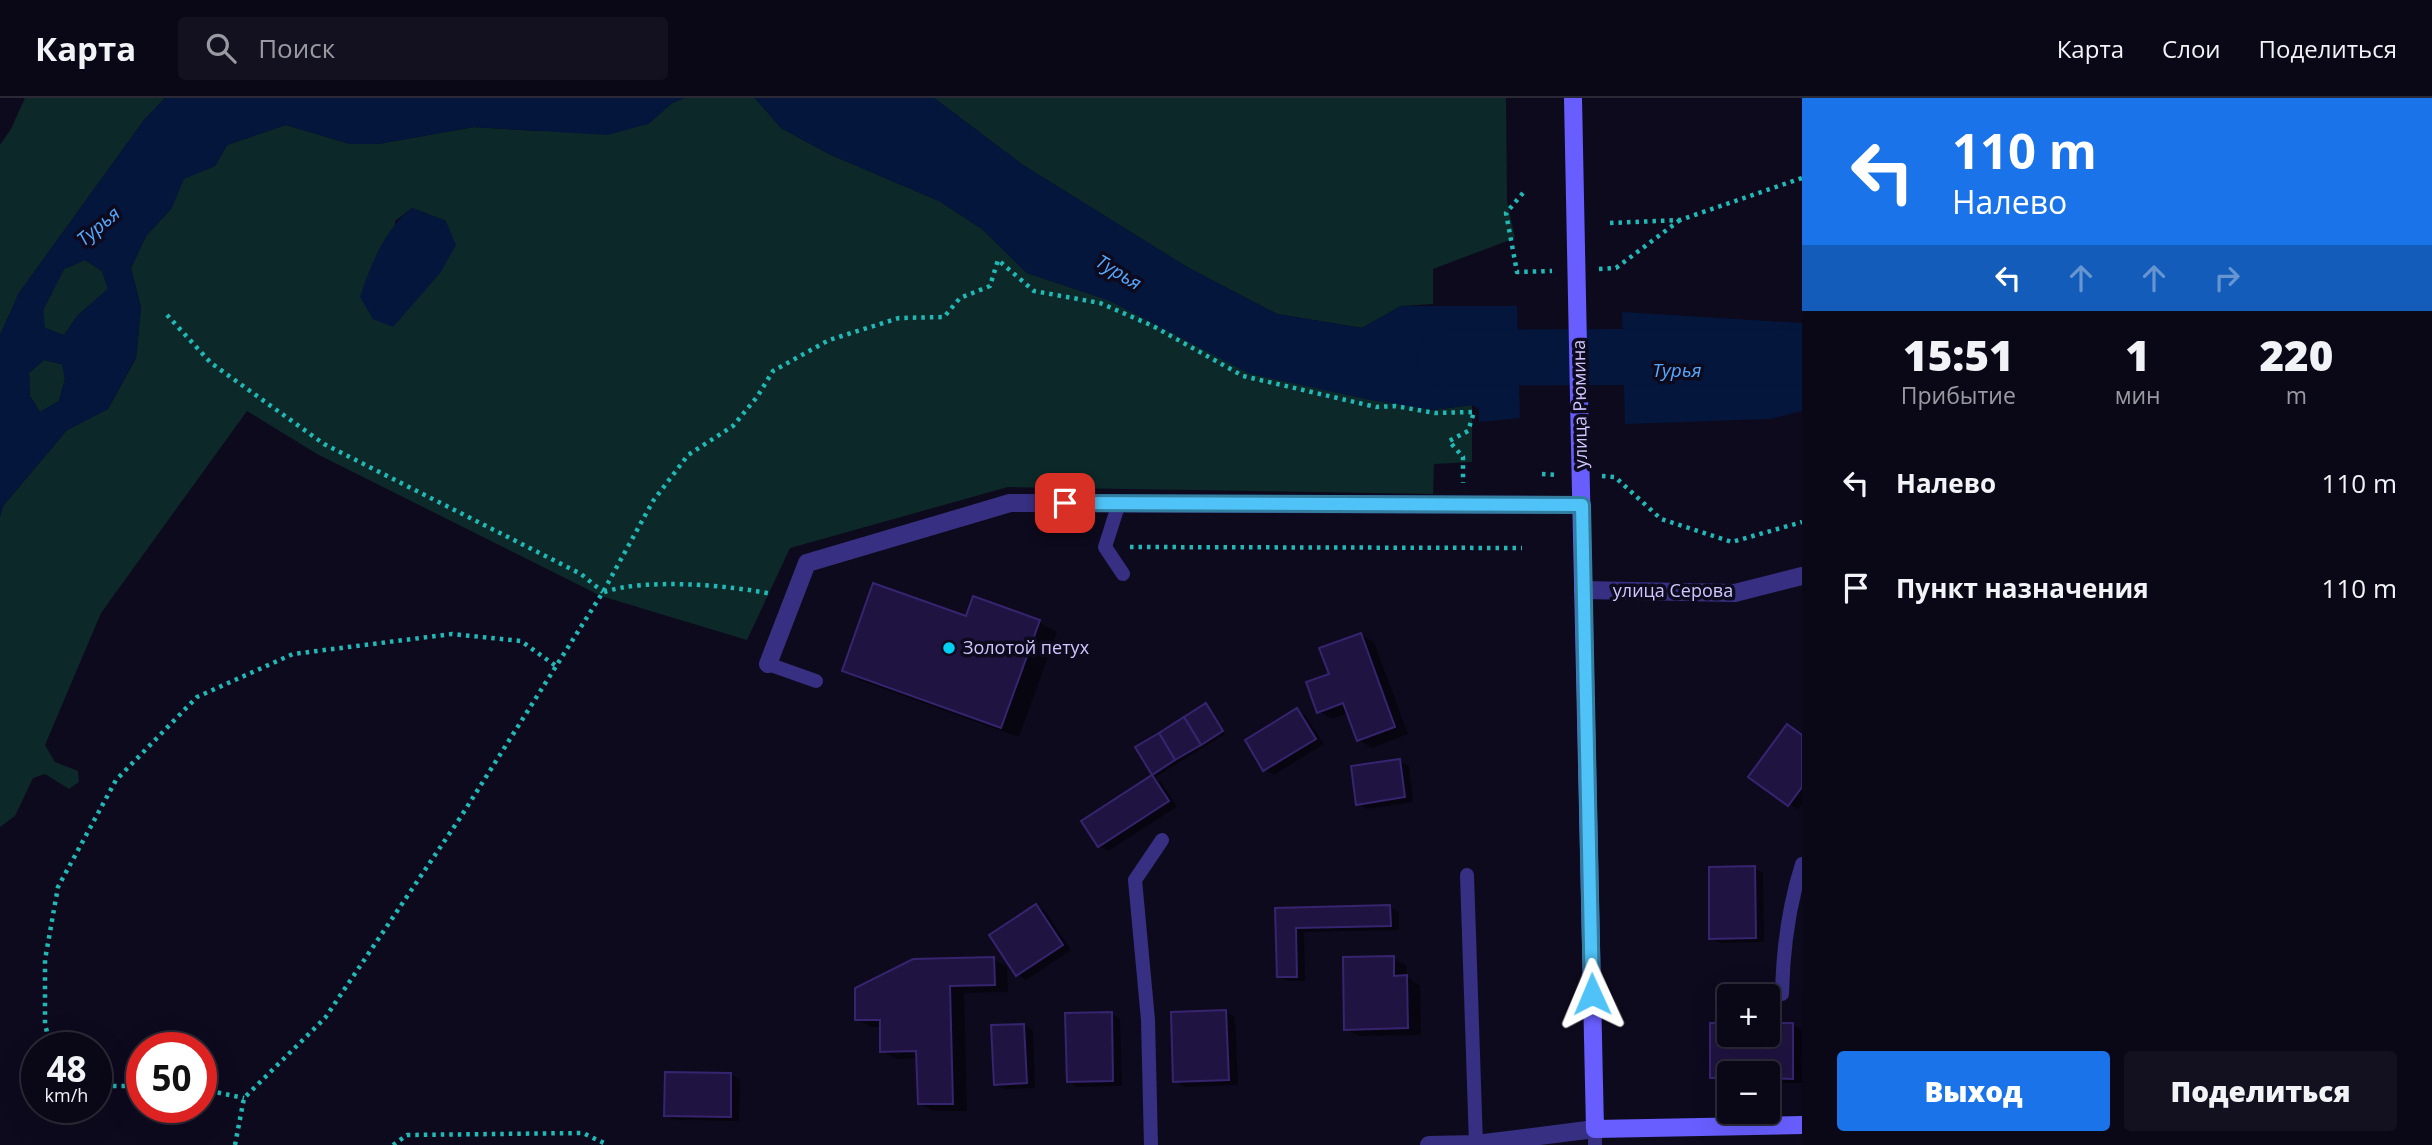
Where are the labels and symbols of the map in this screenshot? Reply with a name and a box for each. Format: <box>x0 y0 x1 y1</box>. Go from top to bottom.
water label: Турья <box>71 200 125 252</box>
water label: Турья <box>1091 248 1147 296</box>
street label: улица Рюмина <box>1566 340 1592 468</box>
water label: Турья <box>1652 357 1702 383</box>
pin <box>1035 473 1095 533</box>
street label: улица Серова <box>1613 578 1733 602</box>
place label: Золотой петух <box>963 635 1090 659</box>
marker: Золотой петух <box>941 640 957 656</box>
position arrow <box>1555 957 1629 1031</box>
speed limit sign: 50 <box>126 1032 217 1123</box>

